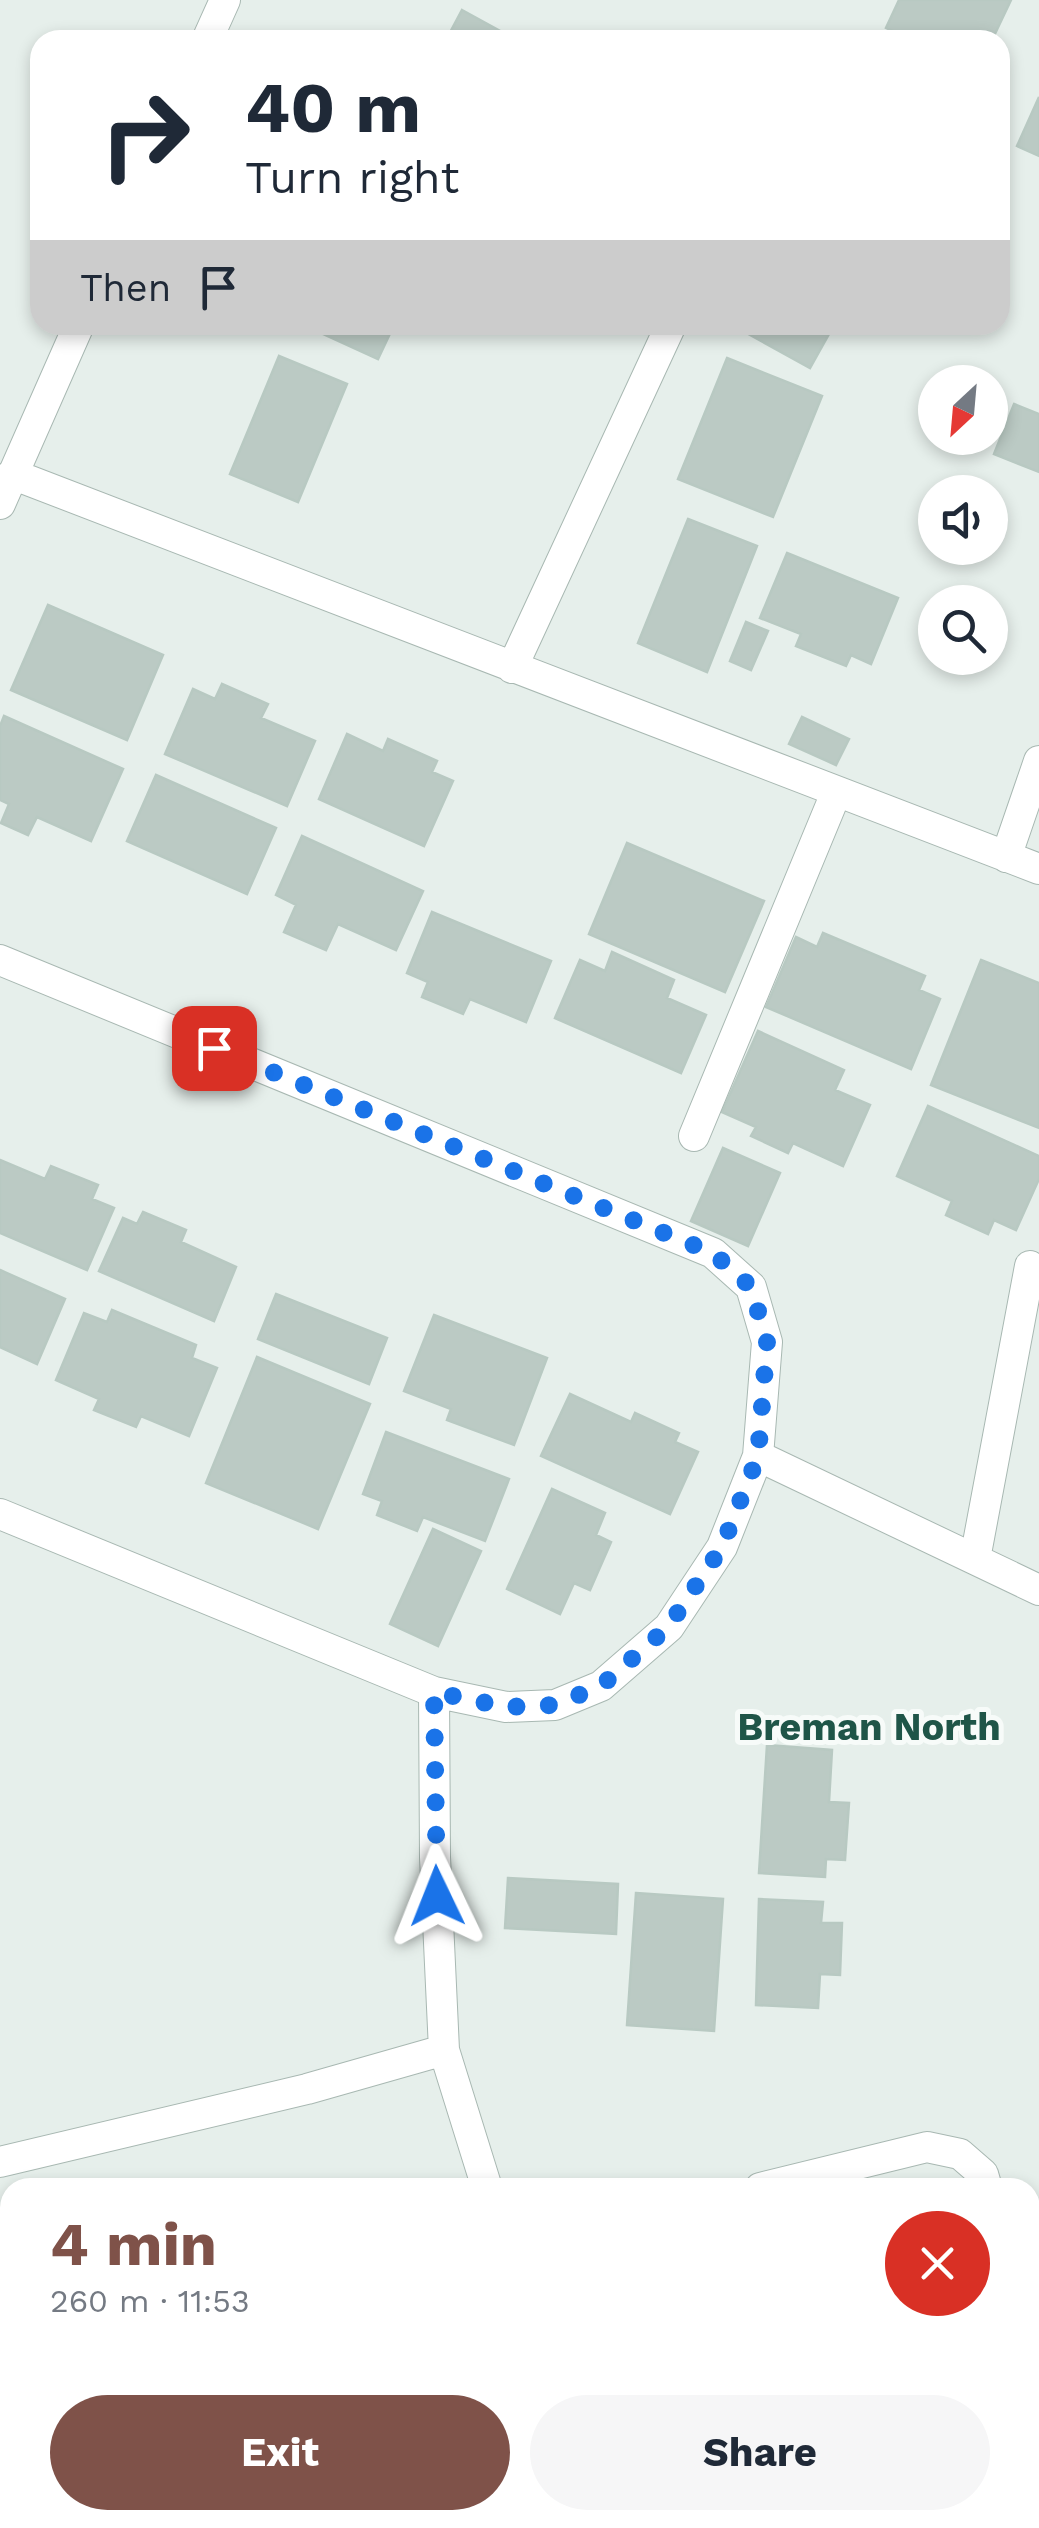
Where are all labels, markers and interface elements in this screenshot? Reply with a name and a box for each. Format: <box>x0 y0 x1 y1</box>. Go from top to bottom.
text: 40 m <box>245 67 421 149</box>
icon: right <box>80 70 210 200</box>
text: Turn right <box>245 151 459 204</box>
icon: arrive <box>191 260 246 315</box>
text: Then <box>80 266 171 310</box>
north arrow <box>918 365 1008 455</box>
map controls <box>918 365 1008 675</box>
button: sound <box>918 475 1008 565</box>
button: search <box>918 585 1008 675</box>
pin <box>172 1006 257 1091</box>
icon: arrive <box>187 1021 242 1076</box>
district label: Breman North <box>737 1705 1001 1749</box>
position arrow <box>385 1844 489 1948</box>
text: 4 min <box>50 2209 217 2280</box>
button: close <box>885 2211 990 2316</box>
text: 260 m · 11:53 <box>50 2282 250 2320</box>
button: Exit <box>50 2395 510 2510</box>
button: Share <box>530 2395 990 2510</box>

